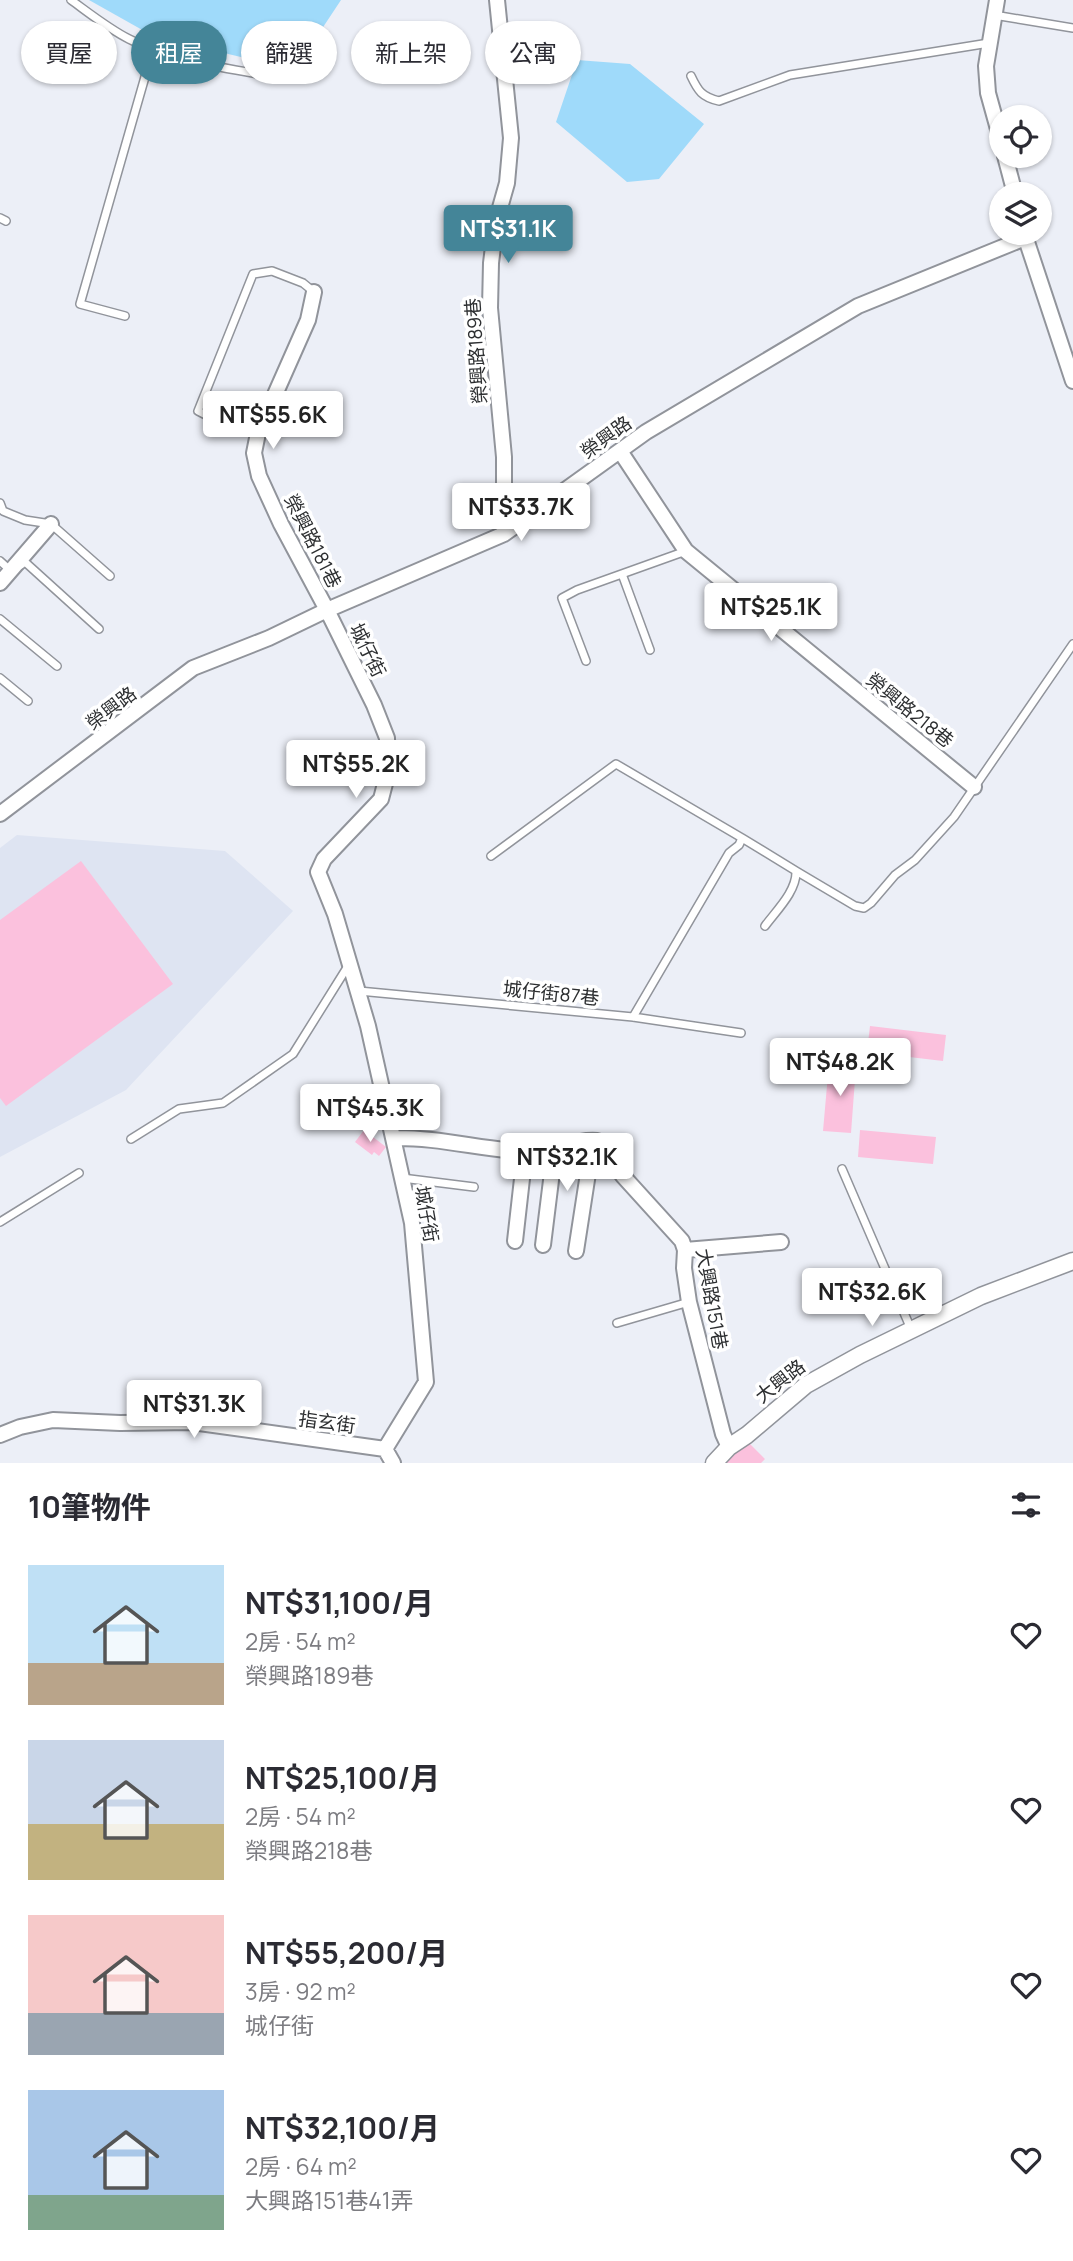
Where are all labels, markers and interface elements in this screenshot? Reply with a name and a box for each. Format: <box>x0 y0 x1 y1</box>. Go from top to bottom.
chip: 買屋 <box>21 21 117 84</box>
chip: 租屋 <box>131 21 227 84</box>
chip: 篩選 <box>241 21 337 84</box>
chip: 新上架 <box>351 21 471 84</box>
chip: 公寓 <box>485 21 581 84</box>
map controls <box>989 105 1052 245</box>
button: locate <box>989 105 1052 168</box>
button: layers <box>989 182 1052 245</box>
pin: NT$31.1K <box>436 205 580 265</box>
text: NT$31.1K <box>460 212 556 244</box>
street label: 榮興路189巷 <box>459 297 493 405</box>
pin: NT$55.6K <box>201 392 345 451</box>
text: NT$55.6K <box>219 398 327 430</box>
street label: 榮興路 <box>575 410 637 464</box>
pin: NT$33.7K <box>449 484 593 543</box>
street label: 榮興路181巷 <box>278 490 348 592</box>
text: NT$33.7K <box>468 490 574 522</box>
pin: NT$25.1K <box>699 584 843 643</box>
text: NT$25.1K <box>720 590 822 622</box>
street label: 城仔街 <box>344 619 392 681</box>
street label: 榮興路218巷 <box>861 667 959 753</box>
street label: 榮興路 <box>80 680 142 736</box>
pin: NT$55.2K <box>284 740 428 800</box>
text: NT$55.2K <box>302 747 410 779</box>
street label: 城仔街87巷 <box>502 975 600 1011</box>
pin: NT$48.2K <box>768 1038 912 1098</box>
text: NT$48.2K <box>786 1045 894 1077</box>
pin: NT$45.3K <box>298 1084 442 1144</box>
text: NT$45.3K <box>316 1091 424 1123</box>
pin: NT$32.1K <box>495 1134 639 1193</box>
text: NT$32.1K <box>516 1140 618 1172</box>
street label: 城仔街 <box>409 1184 445 1244</box>
street label: 大興路151巷 <box>690 1247 734 1351</box>
pin: NT$32.6K <box>800 1268 944 1328</box>
text: NT$32.6K <box>818 1275 926 1307</box>
street label: 大興路 <box>750 1353 810 1409</box>
pin: NT$31.3K <box>122 1380 266 1440</box>
text: NT$31.3K <box>143 1387 245 1419</box>
street label: 指玄街 <box>297 1405 357 1439</box>
text: 10筆物件 <box>28 1486 151 1527</box>
icon: filters <box>1007 1486 1045 1524</box>
text: NT$31,100/月 <box>245 1582 434 1623</box>
icon: home <box>84 1593 168 1677</box>
icon: heart <box>1007 1616 1045 1654</box>
text: 2房 · 54 m² <box>245 1625 356 1657</box>
text: 榮興路189巷 <box>245 1659 374 1691</box>
text: NT$25,100/月 <box>245 1757 440 1798</box>
icon: home <box>84 1768 168 1852</box>
icon: heart <box>1007 1791 1045 1829</box>
text: 2房 · 54 m² <box>245 1800 356 1832</box>
text: 榮興路218巷 <box>245 1834 372 1866</box>
text: NT$55,200/月 <box>245 1932 448 1973</box>
icon: home <box>84 1943 168 2027</box>
icon: heart <box>1007 1966 1045 2004</box>
text: 3房 · 92 m² <box>245 1975 356 2007</box>
text: 城仔街 <box>245 2009 314 2041</box>
text: NT$32,100/月 <box>245 2107 440 2148</box>
icon: home <box>84 2118 168 2202</box>
icon: heart <box>1007 2141 1045 2179</box>
text: 2房 · 64 m² <box>245 2150 357 2182</box>
text: 大興路151巷41弄 <box>245 2184 414 2216</box>

